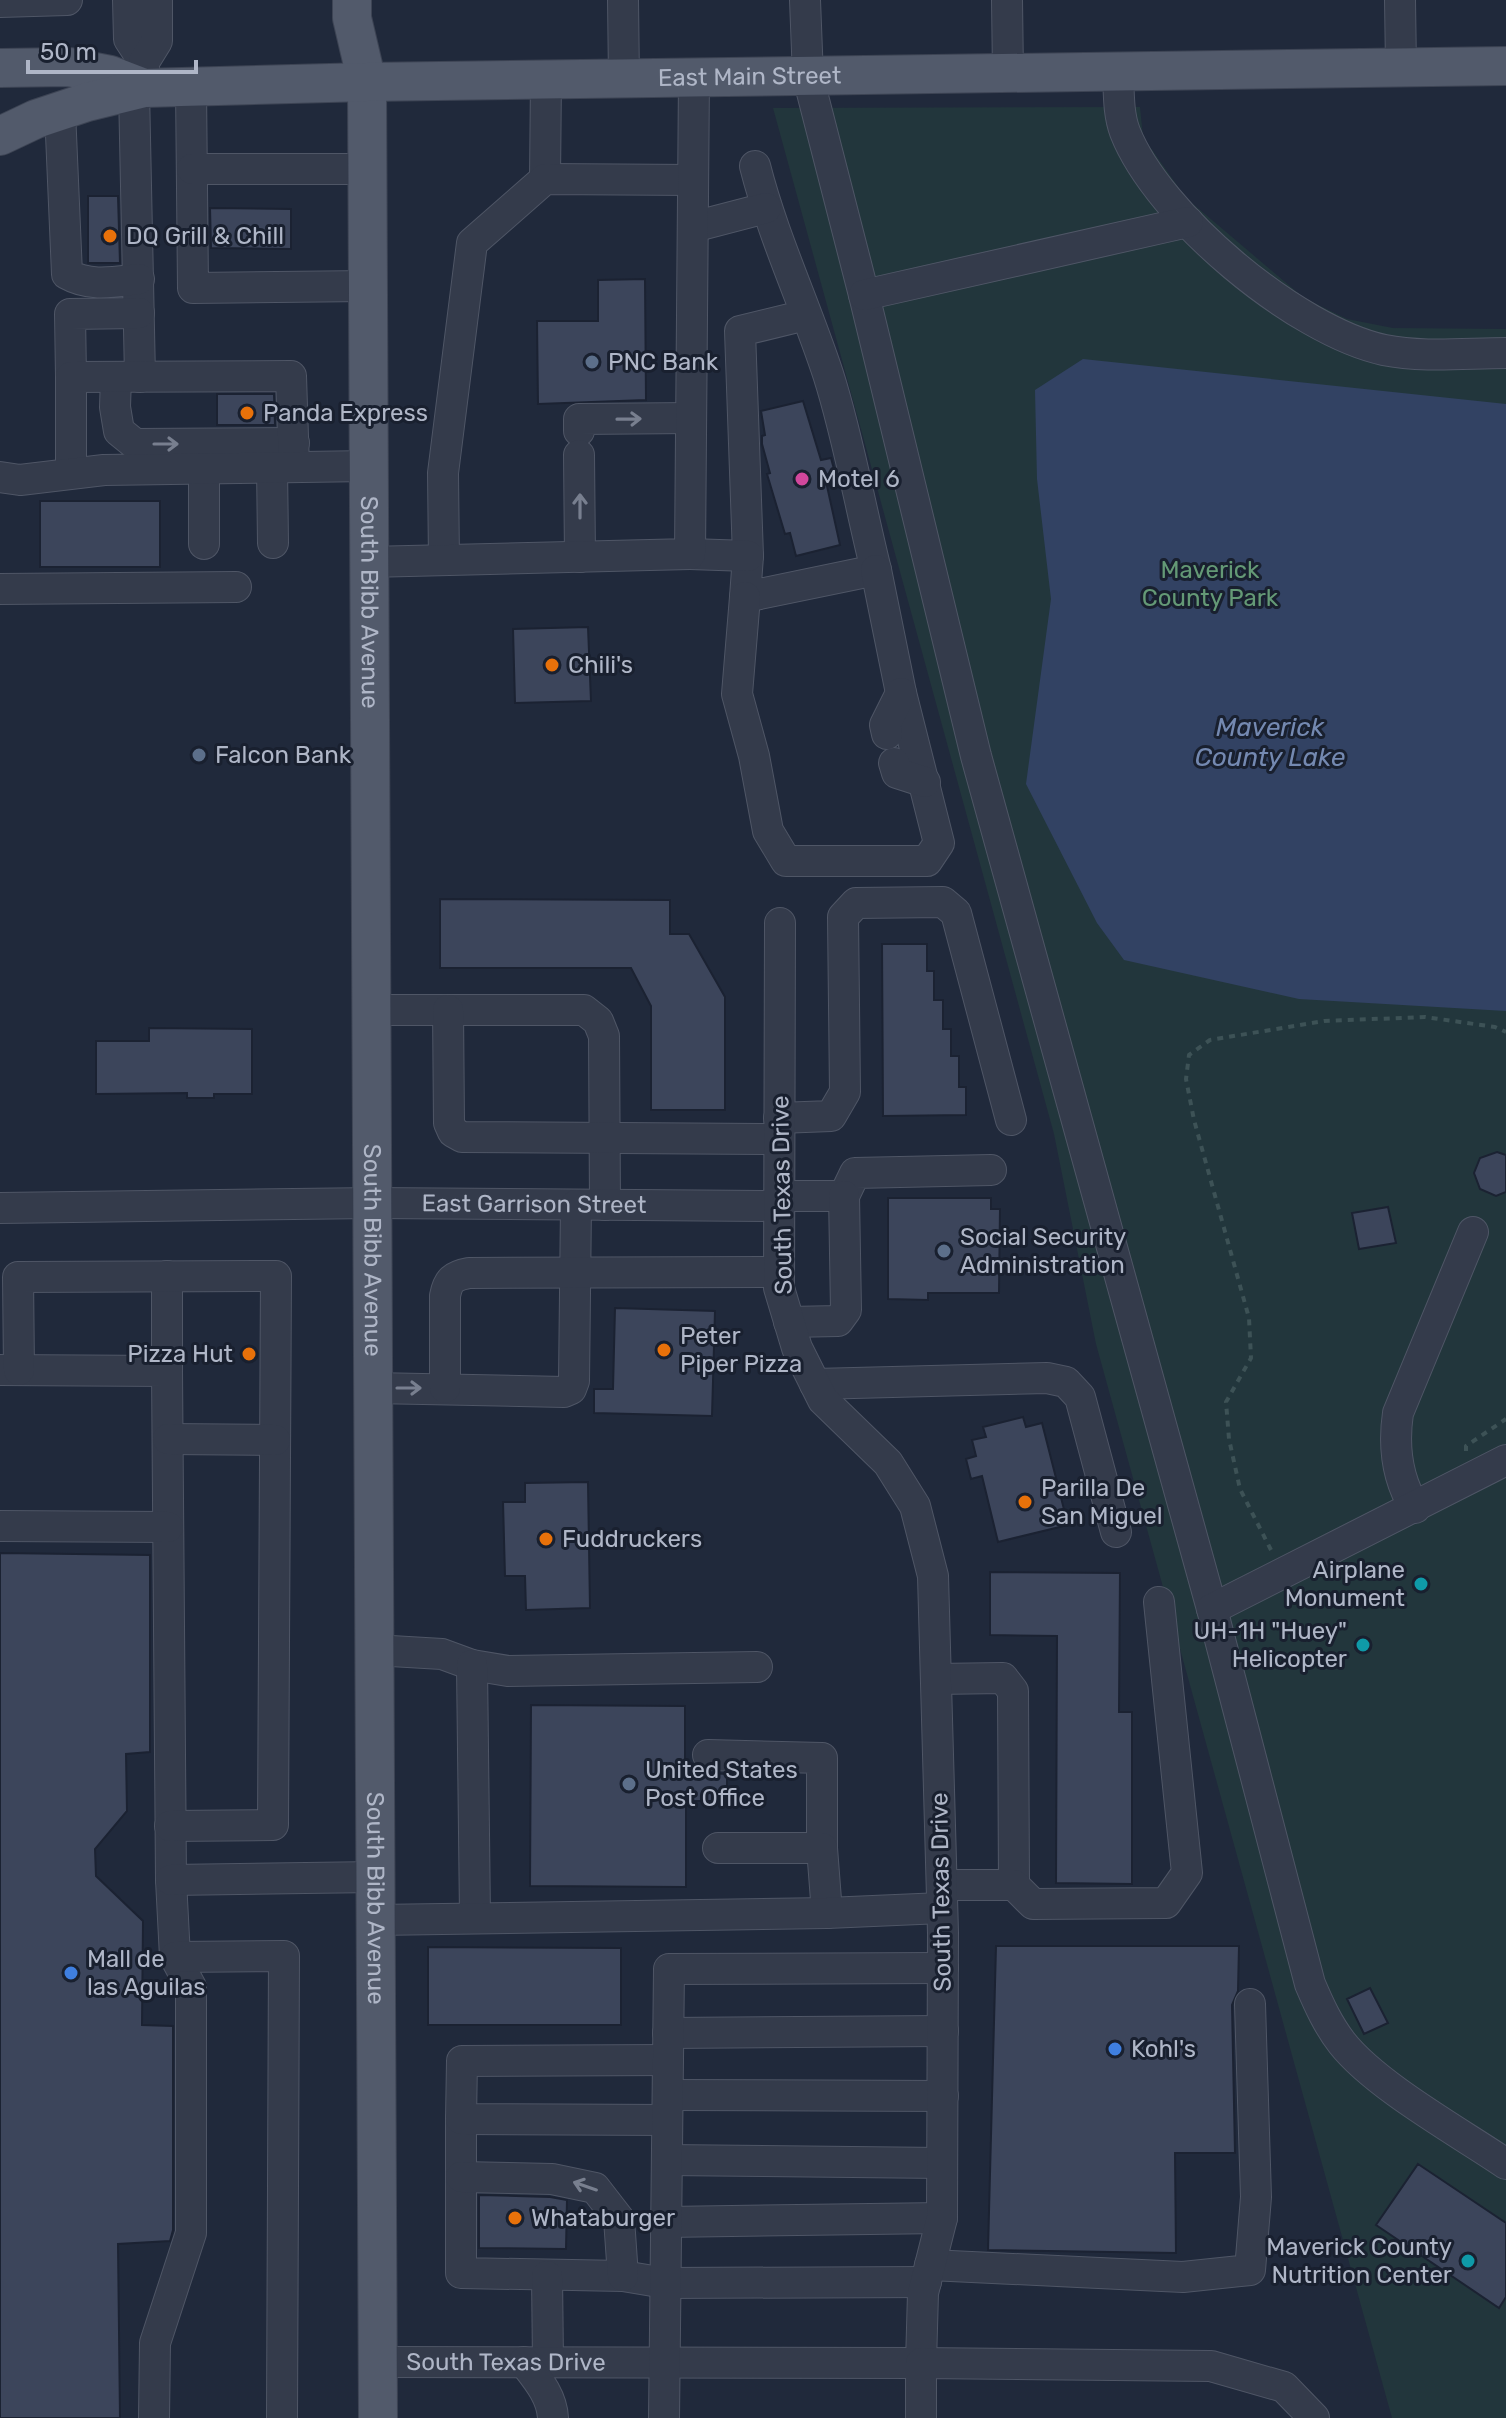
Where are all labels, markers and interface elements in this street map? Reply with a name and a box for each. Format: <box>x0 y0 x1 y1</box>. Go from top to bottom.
scale bar <box>28 24 196 74</box>
text: 50 m <box>40 38 97 66</box>
street label: East Main Street <box>658 61 841 92</box>
place label: DQ Grill & Chill <box>126 222 284 250</box>
marker: DQ Grill & Chill <box>101 227 119 245</box>
place label: PNC Bank <box>608 348 719 376</box>
marker: PNC Bank <box>583 353 601 371</box>
place label: Panda Express <box>263 399 428 427</box>
marker: Panda Express <box>238 404 256 422</box>
one-way arrow <box>615 411 642 426</box>
one-way arrow <box>152 436 179 451</box>
place label: Motel 6 <box>818 465 900 493</box>
marker: Motel 6 <box>793 470 811 488</box>
one-way arrow <box>572 493 588 520</box>
street label: South Bibb Avenue <box>355 496 384 709</box>
park label: Maverick County Park <box>1142 556 1279 612</box>
place label: Chili's <box>568 651 633 679</box>
marker: Chili's <box>543 656 561 674</box>
water label: Maverick County Lake <box>1195 712 1346 773</box>
place label: Falcon Bank <box>215 741 352 769</box>
marker: Falcon Bank <box>190 746 208 764</box>
street label: South Texas Drive <box>766 1095 798 1295</box>
street label: South Bibb Avenue <box>358 1144 387 1357</box>
street label: East Garrison Street <box>421 1189 647 1219</box>
place label: Social Security Administration <box>960 1223 1126 1279</box>
marker: Social Security Administration <box>935 1242 953 1260</box>
place label: Peter Piper Pizza <box>680 1322 802 1378</box>
place label: Pizza Hut <box>127 1340 233 1368</box>
marker: Peter Piper Pizza <box>655 1341 673 1359</box>
marker: Pizza Hut <box>240 1345 258 1363</box>
one-way arrow <box>395 1380 422 1396</box>
place label: Parilla De San Miguel <box>1041 1474 1163 1530</box>
marker: Parilla De San Miguel <box>1016 1493 1034 1511</box>
place label: Fuddruckers <box>562 1525 702 1553</box>
marker: Fuddruckers <box>537 1530 555 1548</box>
place label: Airplane Monument <box>1285 1556 1405 1612</box>
marker: Airplane Monument <box>1412 1575 1430 1593</box>
place label: UH-1H "Huey" Helicopter <box>1193 1617 1347 1673</box>
marker: UH-1H "Huey" Helicopter <box>1354 1636 1372 1654</box>
place label: United States Post Office <box>645 1756 798 1812</box>
marker: United States Post Office <box>620 1775 638 1793</box>
street label: South Bibb Avenue <box>361 1792 390 2005</box>
street label: South Texas Drive <box>925 1792 957 1992</box>
place label: Mall de las Aguilas <box>87 1945 205 2001</box>
marker: Mall de las Aguilas <box>62 1964 80 1982</box>
place label: Kohl's <box>1131 2035 1196 2063</box>
marker: Kohl's <box>1106 2040 1124 2058</box>
one-way arrow <box>573 2178 598 2193</box>
place label: Whataburger <box>531 2204 675 2232</box>
marker: Whataburger <box>506 2209 524 2227</box>
place label: Maverick County Nutrition Center <box>1266 2233 1452 2289</box>
marker: Maverick County Nutrition Center <box>1459 2252 1477 2270</box>
street label: South Texas Drive <box>406 2348 606 2376</box>

